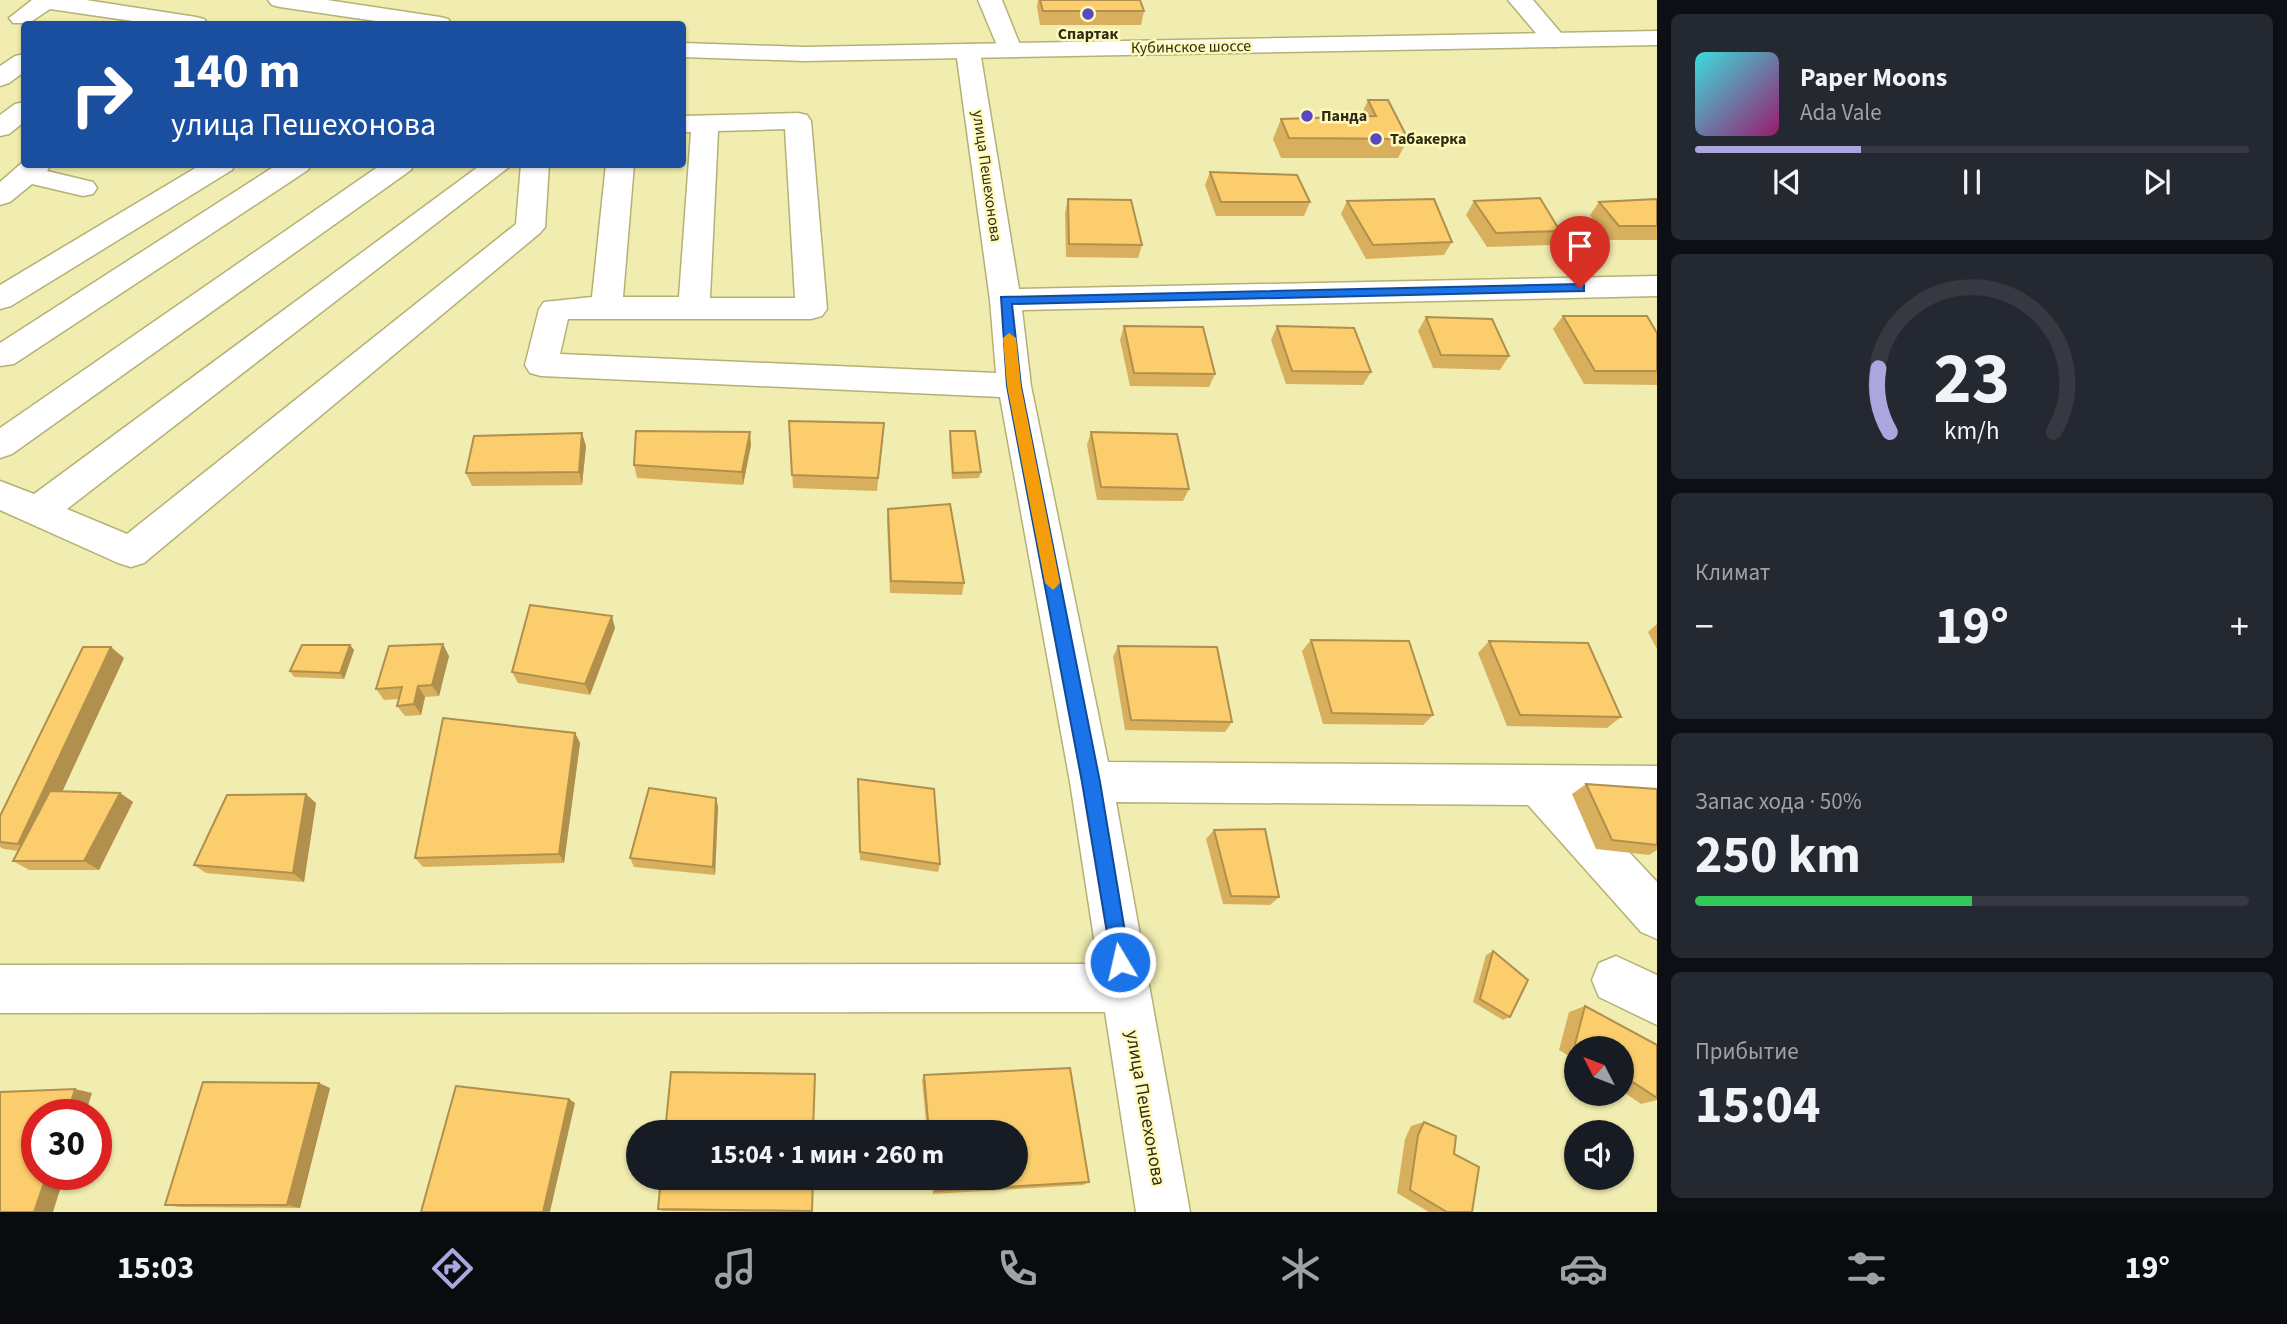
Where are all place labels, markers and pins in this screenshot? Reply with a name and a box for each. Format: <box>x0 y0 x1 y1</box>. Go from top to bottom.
marker: Спартак <box>1080 6 1096 22</box>
place label: Спартак <box>1058 23 1118 45</box>
place label: Панда <box>1321 105 1367 127</box>
marker: Панда <box>1299 108 1315 124</box>
place label: Табакерка <box>1390 128 1466 150</box>
marker: Табакерка <box>1368 131 1384 147</box>
pin <box>1550 216 1610 288</box>

